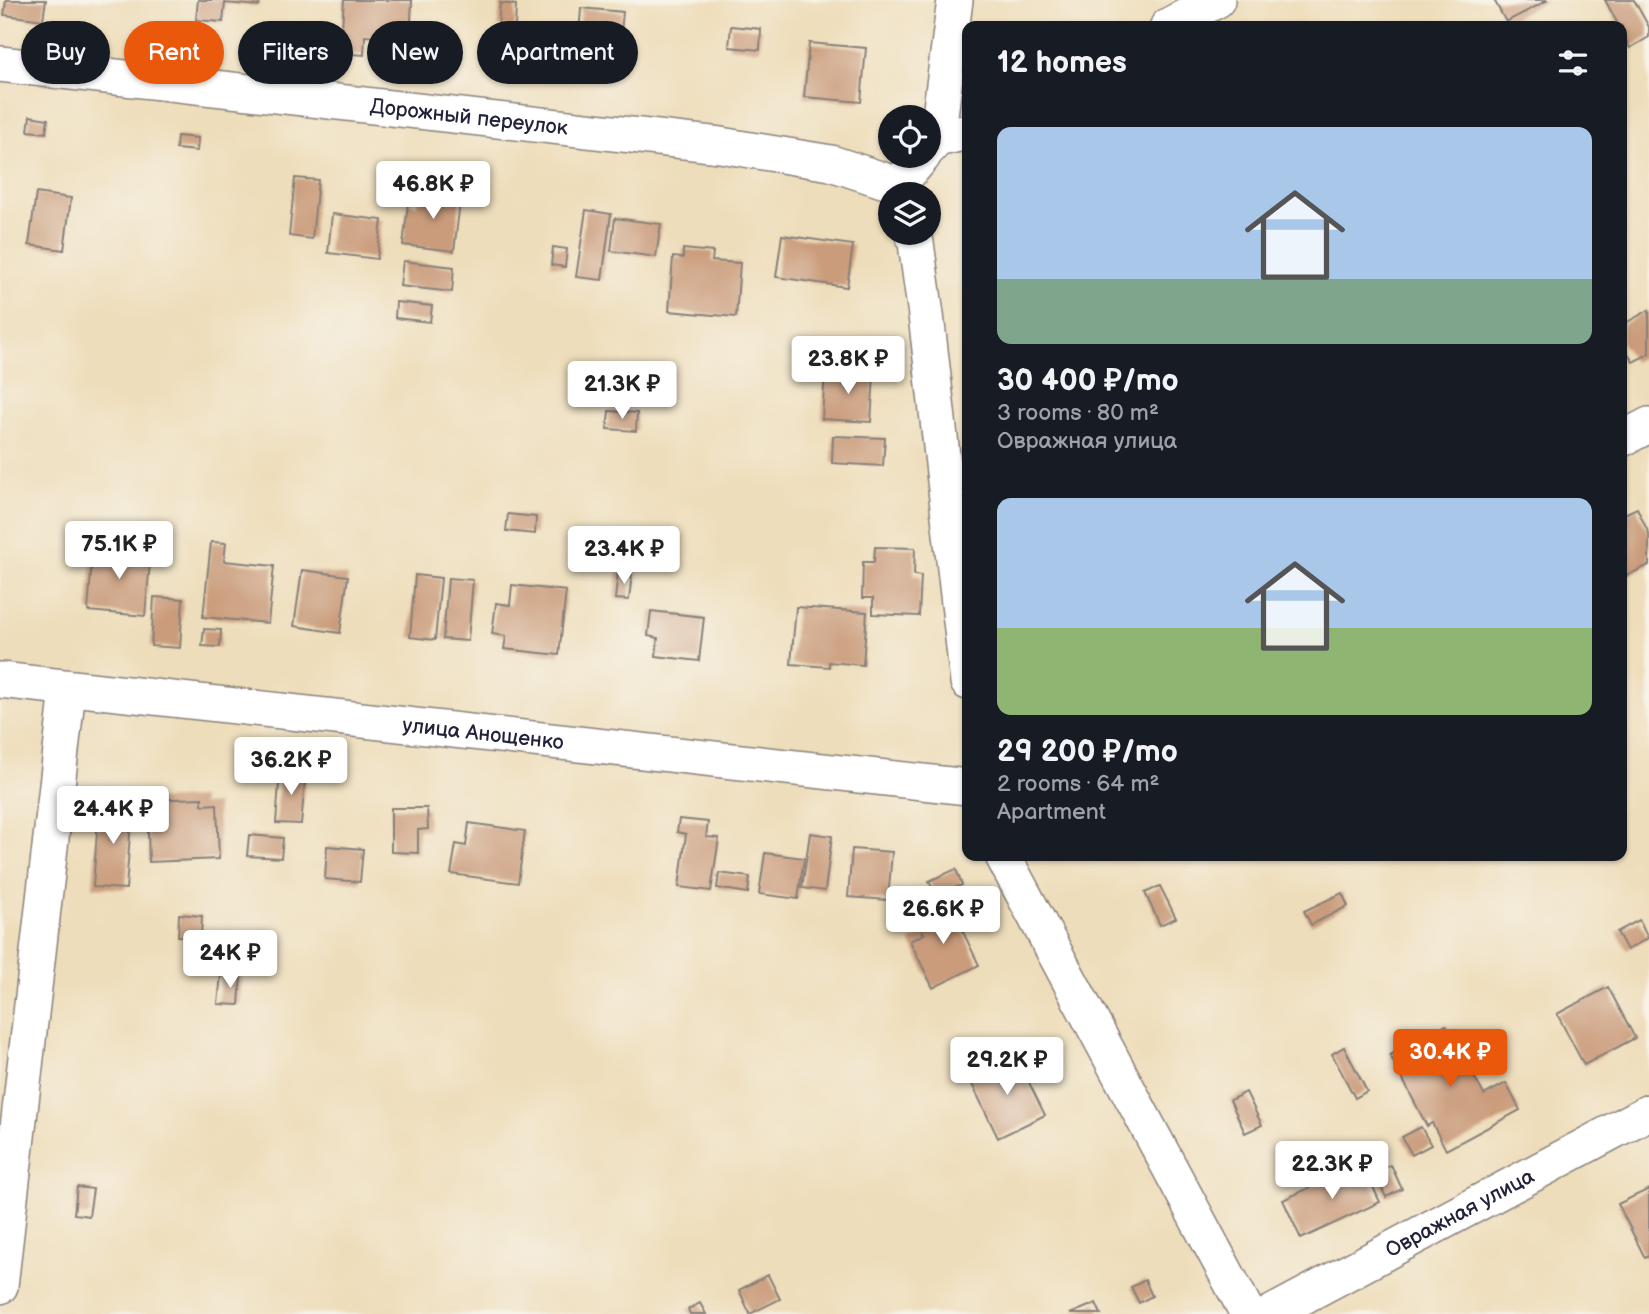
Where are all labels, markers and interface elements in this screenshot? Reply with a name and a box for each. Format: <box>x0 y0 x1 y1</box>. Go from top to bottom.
chip: Buy <box>21 21 110 84</box>
chip: Rent <box>124 21 224 84</box>
chip: Filters <box>238 21 353 84</box>
chip: New <box>367 21 463 84</box>
chip: Apartment <box>477 21 638 84</box>
icon: filters <box>1554 44 1592 82</box>
text: 12 homes <box>997 45 1127 81</box>
street label: Дорожный переулок <box>369 94 569 141</box>
map controls <box>878 105 941 245</box>
button: locate <box>878 105 941 168</box>
pin: 46.8K ₽ <box>368 162 498 221</box>
text: 46.8K ₽ <box>392 170 474 198</box>
icon: home <box>1232 172 1358 298</box>
button: layers <box>878 182 941 245</box>
pin: 23.8K ₽ <box>783 336 913 396</box>
text: 23.8K ₽ <box>808 345 888 373</box>
pin: 21.3K ₽ <box>557 362 687 421</box>
text: 30 400 ₽/mo <box>997 363 1179 399</box>
text: 21.3K ₽ <box>584 370 660 398</box>
text: 3 rooms · 80 m² <box>997 399 1159 427</box>
text: Овражная улица <box>997 427 1177 455</box>
pin: 75.1K ₽ <box>54 522 184 581</box>
pin: 23.4K ₽ <box>559 526 689 586</box>
text: 75.1K ₽ <box>81 530 157 558</box>
text: 23.4K ₽ <box>584 535 664 563</box>
icon: home <box>1232 543 1358 669</box>
street label: улица Анощенко <box>401 713 565 755</box>
text: 29 200 ₽/mo <box>997 734 1178 770</box>
pin: 36.2K ₽ <box>226 738 356 797</box>
text: 36.2K ₽ <box>250 746 332 774</box>
text: 2 rooms · 64 m² <box>997 770 1159 798</box>
pin: 24.4K ₽ <box>48 786 178 846</box>
text: 24.4K ₽ <box>73 795 153 823</box>
text: Apartment <box>997 798 1106 826</box>
pin: 26.6K ₽ <box>878 886 1008 946</box>
text: 26.6K ₽ <box>902 895 984 923</box>
pin: 24K ₽ <box>181 930 279 990</box>
text: 24K ₽ <box>199 939 261 967</box>
pin: 30.4K ₽ <box>1385 1030 1515 1089</box>
pin: 29.2K ₽ <box>942 1038 1072 1097</box>
text: 30.4K ₽ <box>1409 1038 1491 1066</box>
text: 29.2K ₽ <box>966 1046 1048 1074</box>
pin: 22.3K ₽ <box>1267 1142 1397 1201</box>
text: 22.3K ₽ <box>1291 1150 1373 1178</box>
street label: Овражная улица <box>1381 1163 1539 1263</box>

